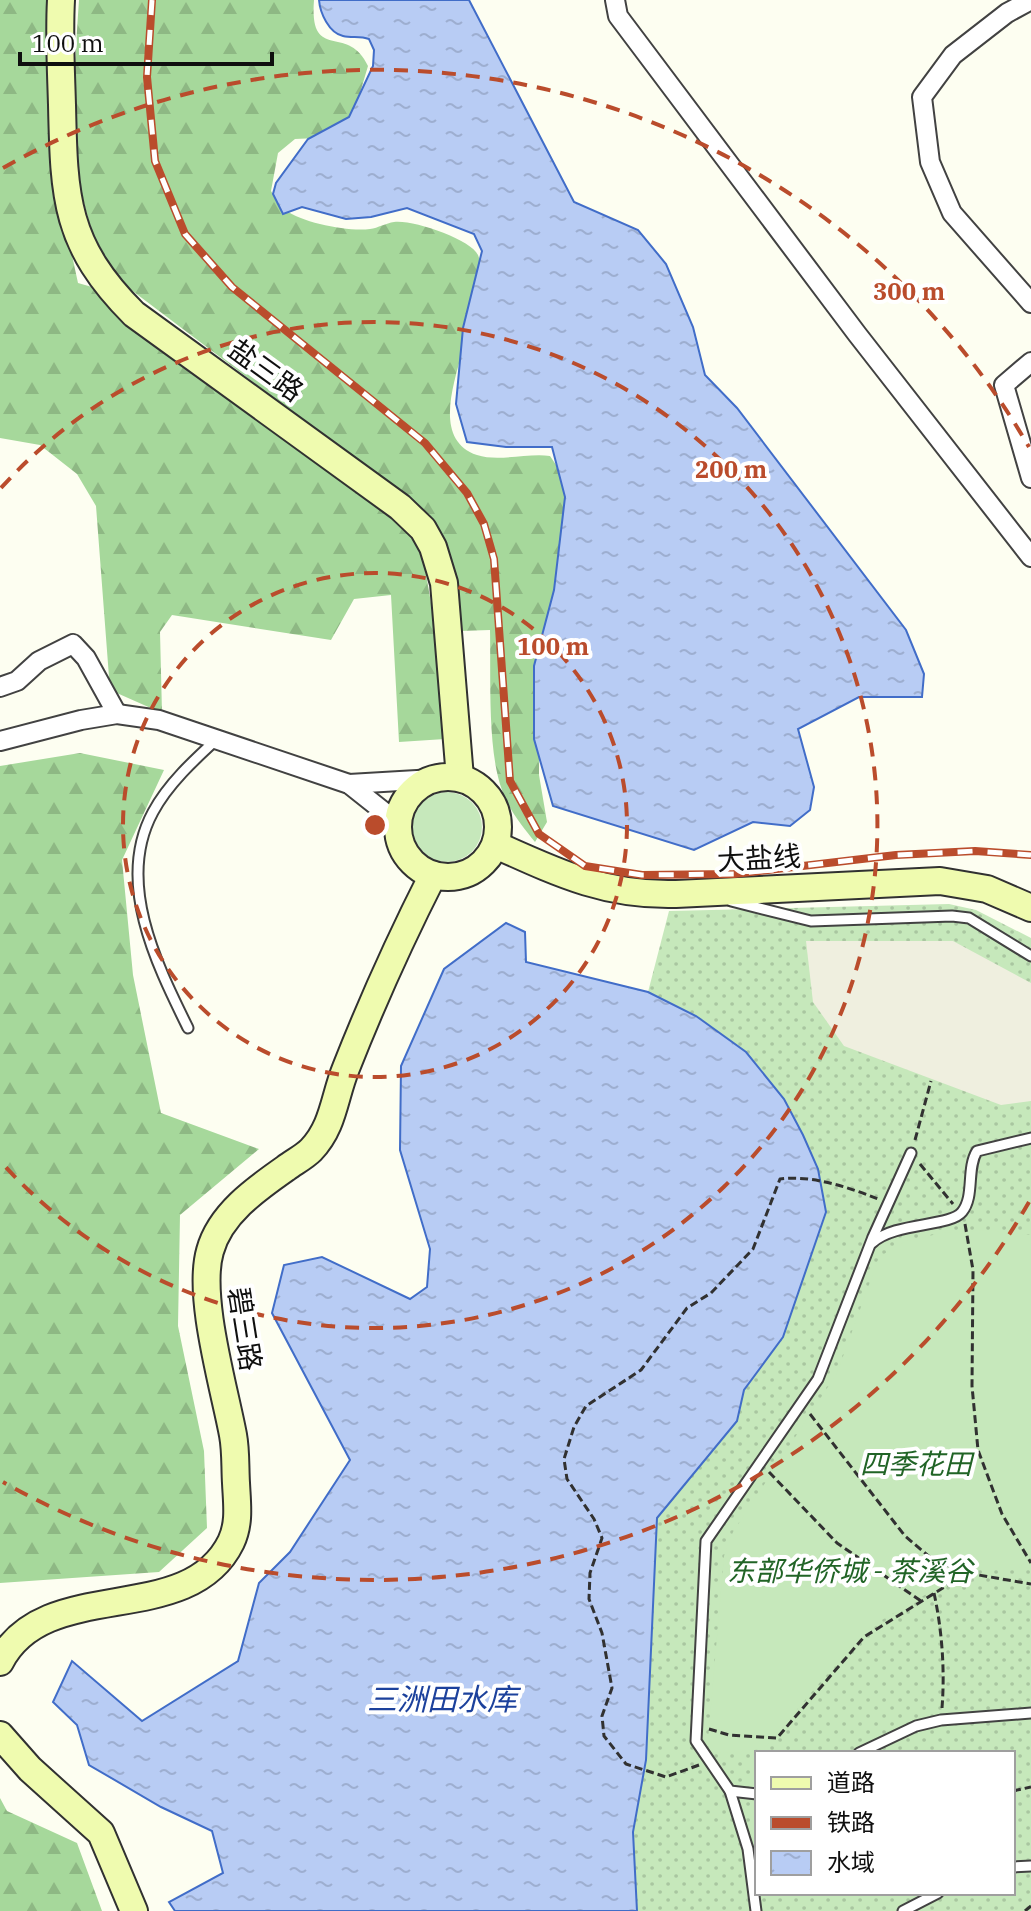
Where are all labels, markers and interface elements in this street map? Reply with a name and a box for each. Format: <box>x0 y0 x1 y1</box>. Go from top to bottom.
scale bar <box>20 16 272 66</box>
text: 100 m <box>32 27 104 59</box>
text: 300 m <box>873 275 945 307</box>
street label: 盐三路 <box>221 330 311 409</box>
text: 200 m <box>695 453 767 485</box>
text: 100 m <box>517 630 589 662</box>
centre of rings <box>361 811 389 839</box>
street label: 大盐线 <box>716 837 802 878</box>
street label: 碧三路 <box>221 1285 270 1373</box>
park label: 四季花田 <box>860 1445 975 1482</box>
park label: 东部华侨城 - 茶溪谷 <box>727 1552 976 1589</box>
water label: 三洲田水库 <box>367 1679 522 1718</box>
legend <box>755 1751 1015 1895</box>
text: 道路 <box>827 1766 875 1798</box>
text: 铁路 <box>827 1806 875 1838</box>
text: 水域 <box>827 1846 875 1878</box>

